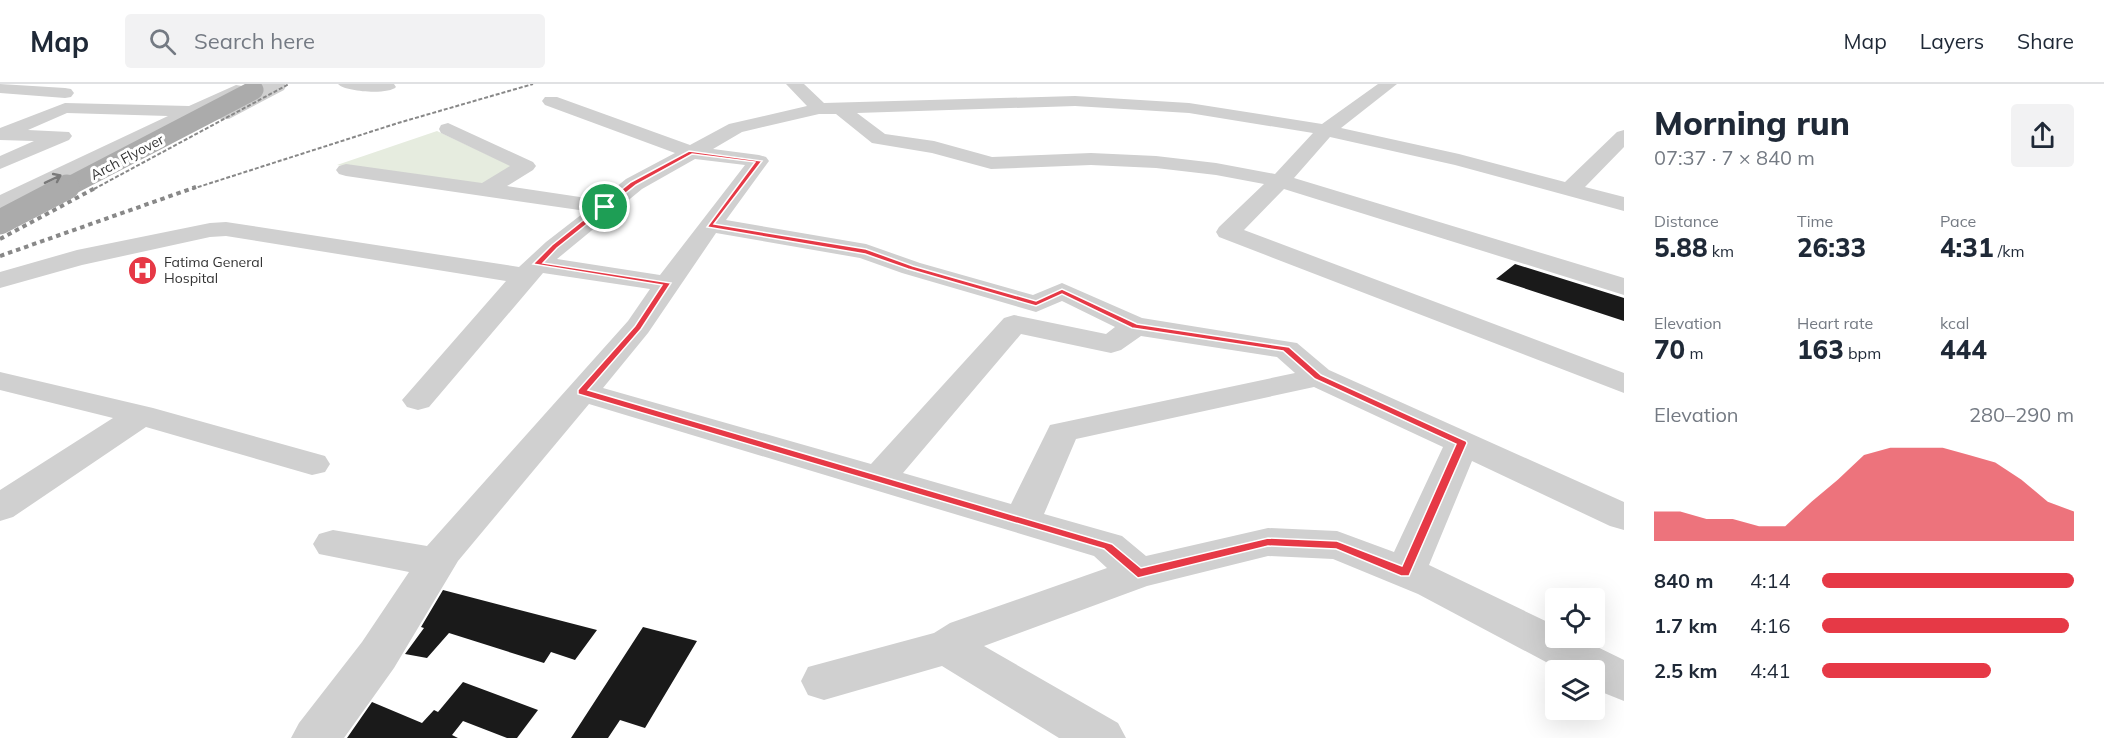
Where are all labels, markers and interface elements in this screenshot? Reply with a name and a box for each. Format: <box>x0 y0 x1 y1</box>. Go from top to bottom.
search box <box>125 14 545 68</box>
text: Map <box>30 24 89 59</box>
icon: search <box>146 25 179 58</box>
text: Search here <box>194 27 315 55</box>
text: Map <box>1844 28 1887 54</box>
text: Layers <box>1920 28 1984 54</box>
text: Share <box>2017 28 2074 54</box>
text: Morning run <box>1654 102 1850 143</box>
button: share <box>2011 104 2074 167</box>
street label: Arch Flyover <box>87 130 168 184</box>
text: 07:37 · 7 × 840 m <box>1654 145 1815 170</box>
one-way arrow <box>43 172 61 184</box>
pin <box>579 181 630 232</box>
icon: arrive <box>588 190 621 223</box>
text: Distance <box>1654 211 1719 231</box>
text: Time <box>1797 211 1833 231</box>
text: Pace <box>1940 211 1976 231</box>
text: 5.88 <box>1654 231 1708 264</box>
text: 26:33 <box>1797 231 1866 264</box>
text: 4:31 <box>1940 231 1994 264</box>
text: km <box>1708 241 1734 261</box>
text: /km <box>1994 241 2025 261</box>
place label: Fatima General Hospital <box>164 253 263 287</box>
hospital icon: Fatima General Hospital <box>127 254 159 286</box>
text: Elevation <box>1654 313 1722 333</box>
text: Heart rate <box>1797 313 1873 333</box>
text: kcal <box>1940 313 1969 333</box>
text: 70 <box>1654 333 1685 366</box>
text: 163 <box>1797 333 1844 366</box>
text: 444 <box>1940 333 1987 366</box>
text: m <box>1685 343 1703 363</box>
text: bpm <box>1844 343 1881 363</box>
text: Elevation <box>1654 402 1739 427</box>
text: 280–290 m <box>1969 402 2074 427</box>
text: 840 m <box>1654 568 1713 593</box>
text: 4:14 <box>1750 568 1791 593</box>
map controls <box>1545 588 1605 720</box>
button: locate <box>1545 588 1605 648</box>
text: 1.7 km <box>1654 613 1717 638</box>
text: 4:16 <box>1750 613 1791 638</box>
text: 2.5 km <box>1654 658 1717 683</box>
text: 4:41 <box>1750 658 1791 683</box>
button: layers <box>1545 660 1605 720</box>

